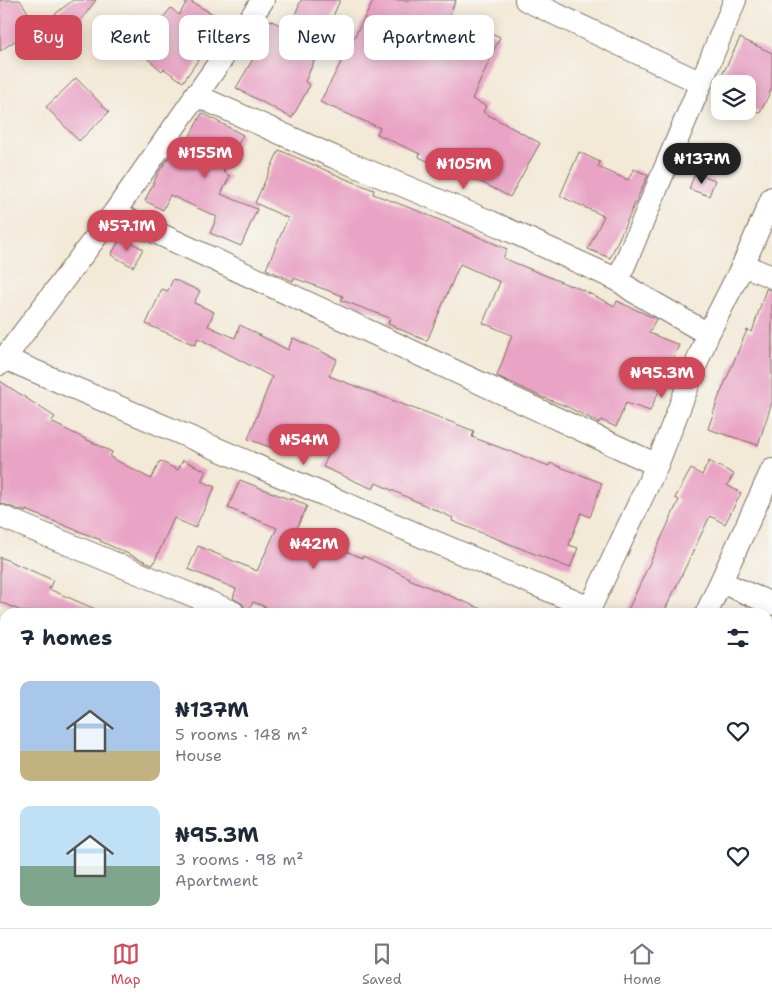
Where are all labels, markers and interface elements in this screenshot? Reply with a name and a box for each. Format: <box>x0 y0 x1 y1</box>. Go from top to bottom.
chip: Buy <box>15 15 82 60</box>
chip: Rent <box>92 15 169 60</box>
chip: Filters <box>179 15 269 60</box>
chip: New <box>279 15 354 60</box>
chip: Apartment <box>364 15 494 60</box>
map controls <box>711 75 756 120</box>
button: layers <box>711 75 756 120</box>
pin: ₦155M <box>170 136 240 179</box>
text: ₦155M <box>178 142 232 163</box>
pin: ₦137M <box>667 142 737 185</box>
pin: ₦105M <box>429 148 499 190</box>
text: ₦137M <box>674 148 730 169</box>
text: ₦105M <box>436 153 492 174</box>
pin: ₦57.1M <box>86 210 168 252</box>
text: ₦57.1M <box>98 215 156 236</box>
pin: ₦95.3M <box>621 356 703 399</box>
text: ₦95.3M <box>630 362 694 383</box>
pin: ₦54M <box>274 424 334 466</box>
text: ₦54M <box>280 429 328 450</box>
pin: ₦42M <box>284 528 344 570</box>
text: ₦42M <box>289 533 339 554</box>
text: 7 homes <box>20 624 112 652</box>
icon: filters <box>724 624 752 652</box>
text: ₦137M <box>175 696 249 724</box>
icon: home <box>60 701 120 761</box>
icon: heart <box>724 717 752 745</box>
text: 5 rooms · 148 m² <box>175 724 308 745</box>
text: House <box>175 745 222 766</box>
text: ₦95.3M <box>175 821 259 849</box>
icon: home <box>60 826 120 886</box>
icon: heart <box>724 842 752 870</box>
text: 3 rooms · 98 m² <box>175 849 304 870</box>
text: Apartment <box>175 870 258 891</box>
tab: Map <box>111 940 141 988</box>
tab: Saved <box>362 940 402 988</box>
tab: Home <box>623 940 661 988</box>

